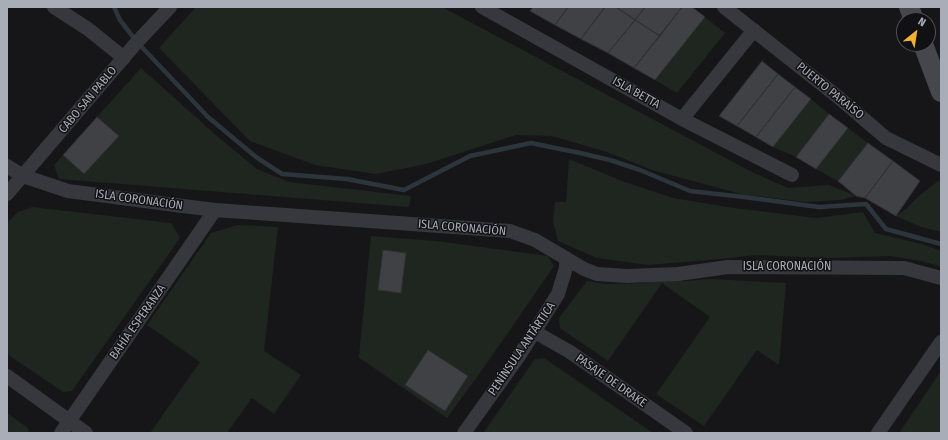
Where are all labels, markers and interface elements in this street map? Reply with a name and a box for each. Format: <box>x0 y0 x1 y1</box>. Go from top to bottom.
north arrow <box>896 12 936 52</box>
text: N <box>916 15 928 29</box>
street label: PUERTO PARAÍSO <box>794 60 866 122</box>
street label: CABO SAN PABLO <box>56 64 120 136</box>
street label: ISLA BETTA <box>610 74 662 112</box>
street label: ISLA CORONACIÓN <box>94 187 184 213</box>
street label: ISLA CORONACIÓN <box>417 217 507 239</box>
street label: ISLA CORONACIÓN <box>743 260 831 274</box>
street label: BAHÍA ESPERANZA <box>107 282 169 362</box>
street label: PENÍNSULA ANTÁRTICA <box>485 300 559 398</box>
street label: PASAJE DE DRAKE <box>573 351 649 411</box>

